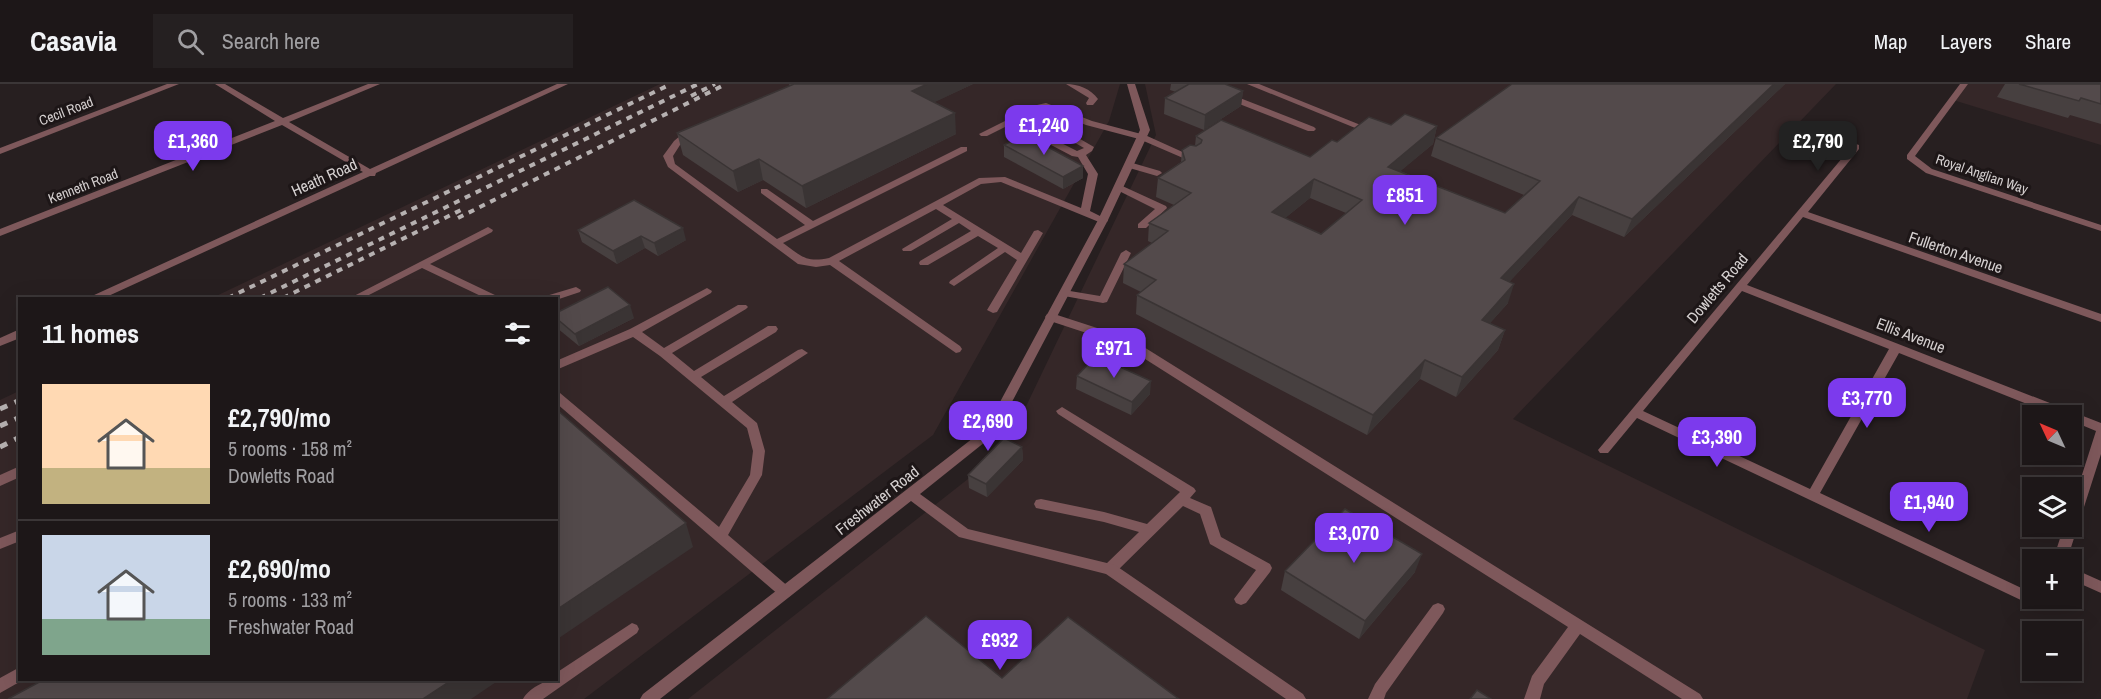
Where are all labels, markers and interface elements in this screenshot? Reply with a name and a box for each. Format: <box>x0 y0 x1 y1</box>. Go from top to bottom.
search box <box>153 14 573 68</box>
text: Casavia <box>30 22 117 60</box>
icon: search <box>174 25 207 58</box>
text: Search here <box>222 26 320 56</box>
text: Map <box>1874 27 1907 56</box>
text: Layers <box>1940 27 1992 56</box>
text: Share <box>2025 27 2071 56</box>
street label: Cecil Road <box>36 92 96 130</box>
pin: £1,240 <box>995 105 1093 156</box>
text: £1,240 <box>1019 111 1069 138</box>
pin: £1,360 <box>144 121 242 172</box>
pin: £2,790 <box>1769 121 1867 172</box>
text: £1,360 <box>168 127 218 154</box>
text: £2,790 <box>1793 127 1843 154</box>
street label: Royal Anglian Way <box>1933 150 2031 198</box>
street label: Heath Road <box>288 153 360 201</box>
street label: Kenneth Road <box>46 164 120 208</box>
pin: £851 <box>1369 175 1441 226</box>
text: £851 <box>1387 181 1423 208</box>
street label: Fullerton Avenue <box>1906 226 2006 278</box>
street label: Dowletts Road <box>1681 248 1753 328</box>
street label: Ellis Avenue <box>1873 312 1949 358</box>
text: 11 homes <box>42 316 139 351</box>
icon: filters <box>501 317 534 350</box>
pin: £971 <box>1078 328 1150 379</box>
text: £971 <box>1096 334 1132 361</box>
pin: £3,770 <box>1818 378 1916 429</box>
text: £3,770 <box>1842 384 1892 411</box>
text: £2,790/mo <box>228 400 331 435</box>
pin: £2,690 <box>939 401 1037 452</box>
north arrow <box>2022 405 2082 465</box>
map controls <box>2022 405 2082 681</box>
text: £2,690 <box>963 407 1013 434</box>
icon: home <box>90 408 162 480</box>
pin: £3,390 <box>1668 417 1766 468</box>
text: £3,390 <box>1692 423 1742 450</box>
text: 5 rooms · 158 m² <box>228 435 352 462</box>
street label: Freshwater Road <box>831 460 923 540</box>
text: Dowletts Road <box>228 462 335 489</box>
button: layers <box>2022 477 2082 537</box>
pin: £1,940 <box>1880 482 1978 533</box>
text: £1,940 <box>1904 488 1954 515</box>
pin: £3,070 <box>1305 513 1403 564</box>
text: £3,070 <box>1329 519 1379 546</box>
button: + <box>2022 549 2082 609</box>
text: £2,690/mo <box>228 551 331 586</box>
icon: home <box>90 559 162 631</box>
text: 5 rooms · 133 m² <box>228 586 352 613</box>
text: Freshwater Road <box>228 613 354 640</box>
pin: £932 <box>964 620 1036 671</box>
button: − <box>2022 621 2082 681</box>
text: £932 <box>982 626 1018 653</box>

